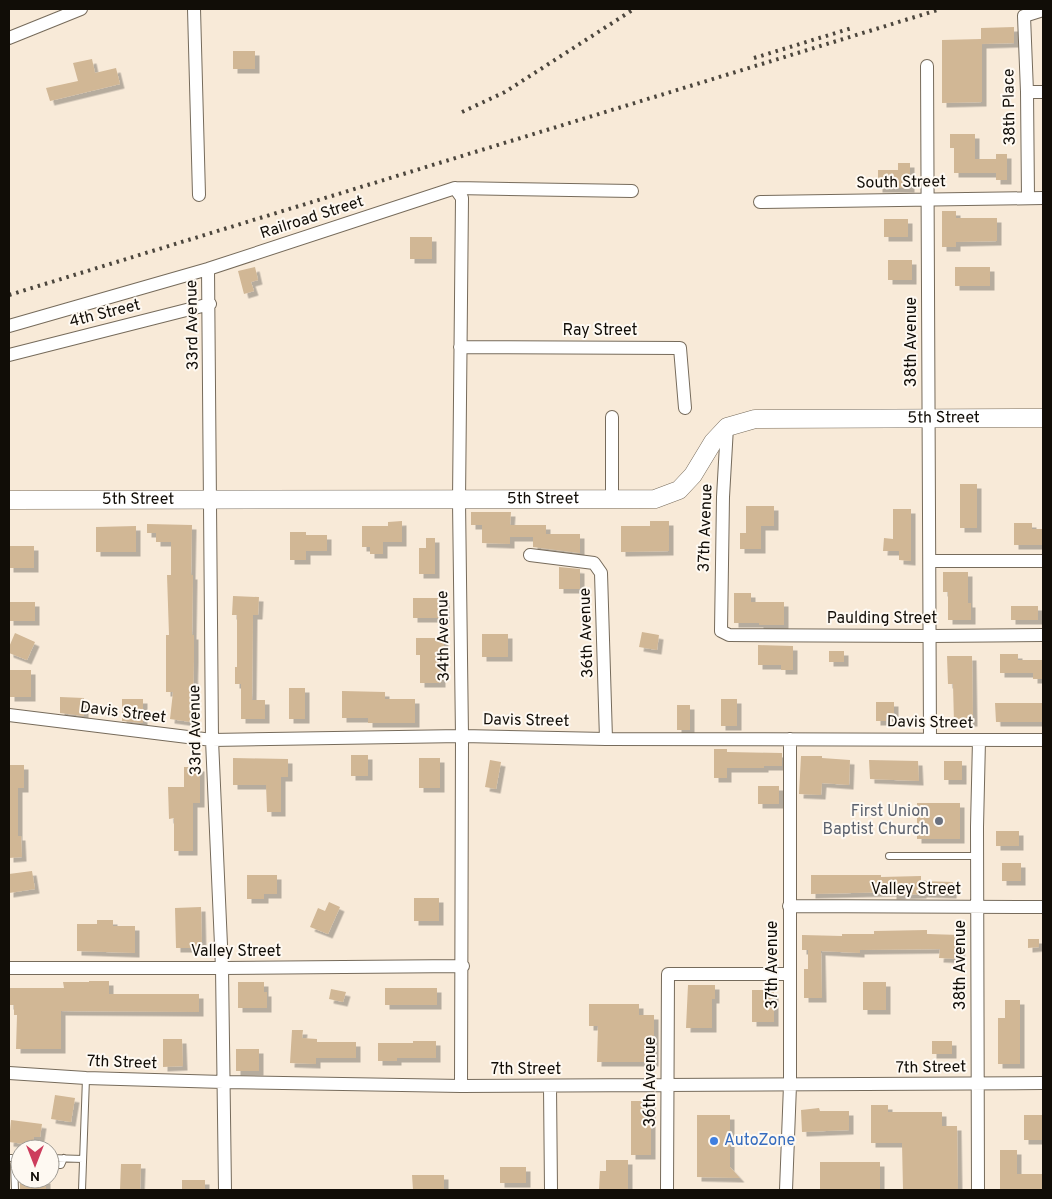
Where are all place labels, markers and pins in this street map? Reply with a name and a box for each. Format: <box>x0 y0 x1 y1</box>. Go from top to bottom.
place label: First Union Baptist Church <box>823 802 929 840</box>
marker: First Union Baptist Church <box>933 815 945 827</box>
place label: AutoZone <box>724 1131 795 1151</box>
marker: AutoZone <box>708 1135 720 1147</box>

